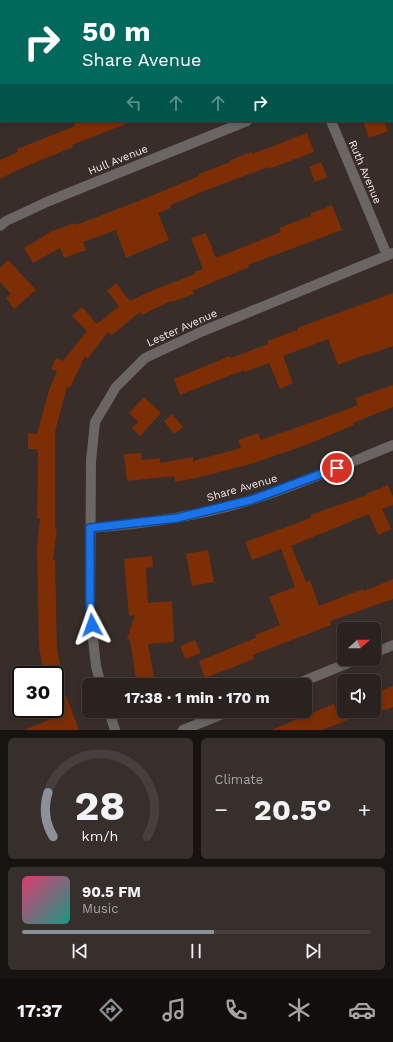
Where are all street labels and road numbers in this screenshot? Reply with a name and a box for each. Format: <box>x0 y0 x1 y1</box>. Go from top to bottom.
street label: Ruth Avenue <box>346 138 384 206</box>
street label: Hull Avenue <box>86 142 150 178</box>
street label: Lester Avenue <box>145 307 219 349</box>
street label: Share Avenue <box>205 472 279 504</box>

